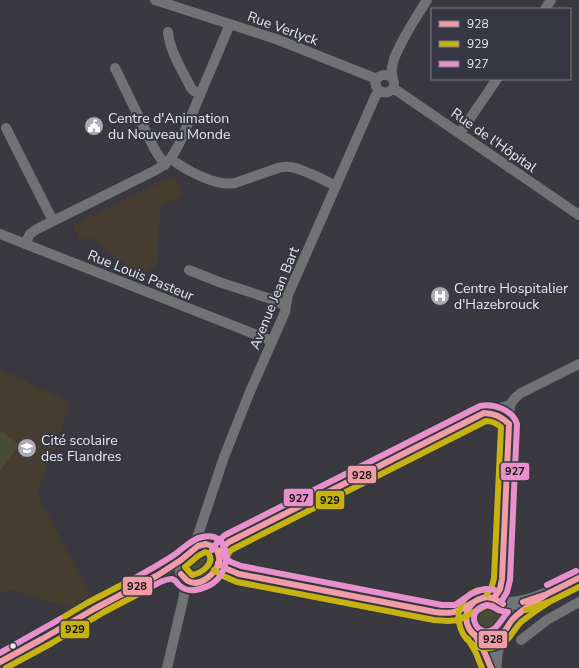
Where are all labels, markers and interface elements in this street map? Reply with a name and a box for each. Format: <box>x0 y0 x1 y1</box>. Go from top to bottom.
street label: Rue Verlyck <box>245 7 322 50</box>
legend <box>431 8 571 80</box>
text: 928 <box>467 16 489 32</box>
text: 929 <box>467 36 489 52</box>
text: 927 <box>467 56 489 72</box>
street label: Rue de l'Hôpital <box>447 104 541 178</box>
place label: Centre d'Animation du Nouveau Monde <box>108 109 230 144</box>
public building icon: Centre d'Animation du Nouveau Monde <box>83 115 105 137</box>
street label: Avenue Jean Bart <box>245 244 304 352</box>
street label: Rue Louis Pasteur <box>85 246 197 305</box>
place label: Centre Hospitalier d'Hazebrouck <box>454 279 568 314</box>
hospital icon: Centre Hospitalier d'Hazebrouck <box>429 285 451 307</box>
place label: Cité scolaire des Flandres <box>41 431 122 466</box>
school or university icon: Cité scolaire des Flandres <box>16 437 38 459</box>
line badge: 927 <box>500 462 530 481</box>
text: 927 <box>505 464 525 479</box>
line badge: 928 <box>347 465 377 484</box>
text: 928 <box>352 468 372 483</box>
line badge: 927 <box>283 488 314 507</box>
line badge: 929 <box>315 490 345 510</box>
text: 927 <box>289 491 309 506</box>
text: 929 <box>320 493 340 508</box>
line badge: 928 <box>122 576 153 596</box>
text: 928 <box>127 579 147 594</box>
line badge: 929 <box>60 620 90 639</box>
text: 929 <box>65 622 85 637</box>
line badge: 928 <box>478 630 508 649</box>
text: 928 <box>483 632 503 647</box>
unlabelled marker <box>8 641 18 651</box>

